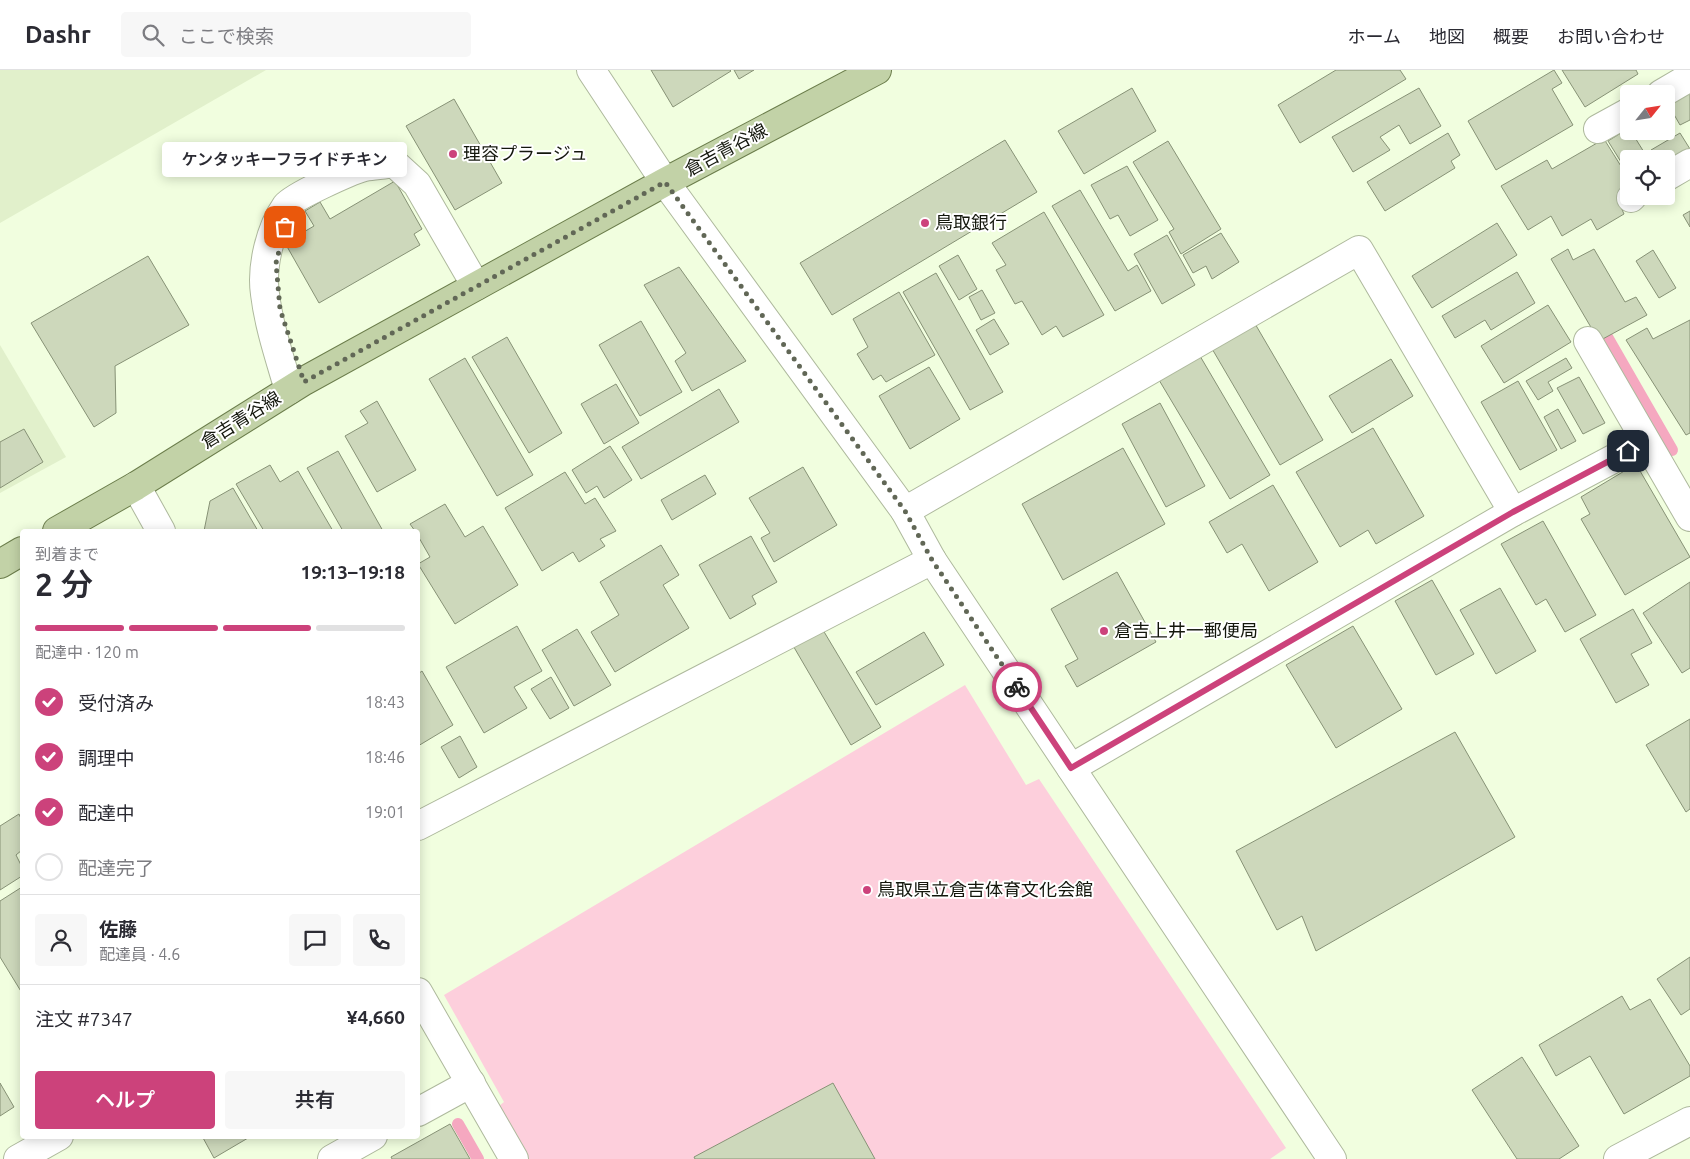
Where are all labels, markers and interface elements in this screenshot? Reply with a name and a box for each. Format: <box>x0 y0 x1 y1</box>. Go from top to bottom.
search box <box>121 12 471 57</box>
text: Dashr <box>25 21 91 48</box>
icon: search <box>139 21 167 49</box>
text: ここで検索 <box>179 25 274 47</box>
text: ホーム <box>1348 26 1401 46</box>
text: 地図 <box>1429 26 1465 46</box>
text: 概要 <box>1493 26 1529 46</box>
text: お問い合わせ <box>1557 26 1665 46</box>
north arrow <box>1620 85 1675 140</box>
map controls <box>1620 85 1675 205</box>
street label: 倉吉青谷線 <box>681 119 770 179</box>
callout: ケンタッキーフライドチキン <box>162 142 408 177</box>
place label: 理容プラージュ <box>463 143 587 163</box>
marker: 理容プラージュ <box>447 148 459 160</box>
text: ケンタッキーフライドチキン <box>181 150 388 168</box>
button: locate <box>1620 150 1675 205</box>
pin <box>264 206 306 248</box>
place label: 鳥取銀行 <box>935 212 1007 232</box>
icon: bag <box>271 213 299 241</box>
marker: 鳥取銀行 <box>919 217 931 229</box>
street label: 倉吉青谷線 <box>197 387 284 451</box>
pin <box>1607 430 1649 472</box>
icon: home <box>1614 437 1642 465</box>
text: 到着まで <box>35 545 99 563</box>
text: 19:13–19:18 <box>300 561 405 583</box>
text: 2 分 <box>35 566 93 602</box>
place label: 倉吉上井一郵便局 <box>1114 620 1258 640</box>
marker: 倉吉上井一郵便局 <box>1098 625 1110 637</box>
text: 配達中 · 120 m <box>35 643 139 661</box>
courier <box>992 662 1042 712</box>
icon: bike <box>1003 673 1031 701</box>
icon: check <box>35 688 63 716</box>
text: 受付済み <box>78 692 154 714</box>
text: 18:43 <box>365 693 405 711</box>
icon: check <box>35 743 63 771</box>
text: 調理中 <box>78 747 135 769</box>
text: 18:46 <box>365 748 405 766</box>
icon: check <box>35 798 63 826</box>
text: 配達中 <box>78 802 135 824</box>
text: 19:01 <box>365 803 405 821</box>
text: 配達完了 <box>78 857 154 879</box>
place label: 鳥取県立倉吉体育文化会館 <box>877 879 1093 899</box>
marker: 鳥取県立倉吉体育文化会館 <box>861 884 873 896</box>
button: person <box>35 914 87 966</box>
button: chat <box>289 914 341 966</box>
button: phone <box>353 914 405 966</box>
text: 佐藤 <box>99 918 137 940</box>
text: 配達員 · 4.6 <box>99 945 180 963</box>
text: ¥4,660 <box>347 1006 405 1028</box>
text: 注文 #7347 <box>35 1008 133 1030</box>
button: ヘルプ <box>35 1071 215 1129</box>
button: 共有 <box>225 1071 405 1129</box>

